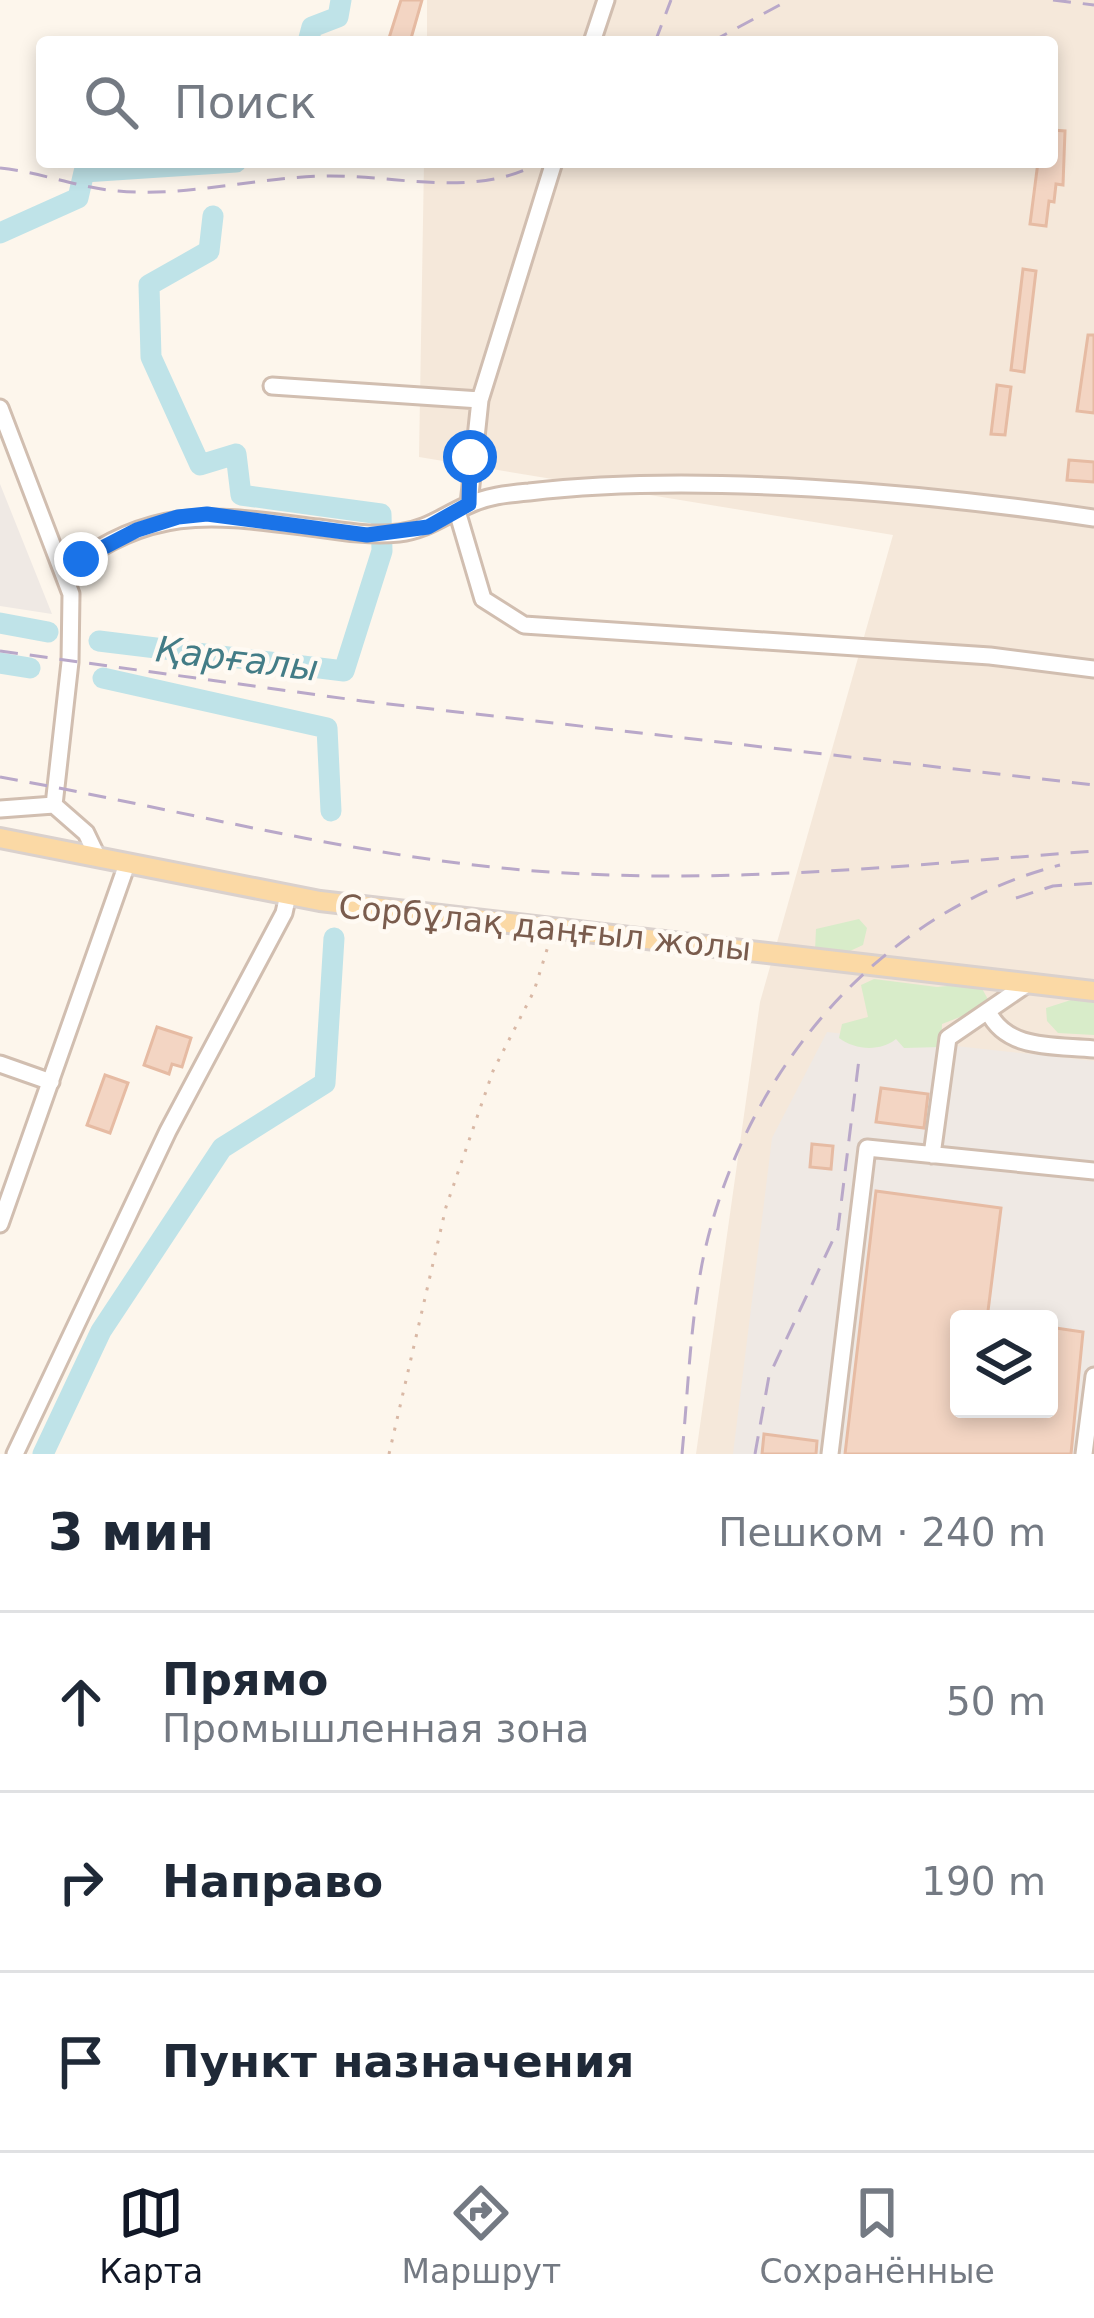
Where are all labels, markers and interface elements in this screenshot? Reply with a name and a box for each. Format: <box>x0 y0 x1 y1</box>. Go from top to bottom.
search box <box>36 36 1058 168</box>
icon: search <box>78 69 144 135</box>
text: Поиск <box>174 76 317 129</box>
route start <box>443 430 497 484</box>
route end <box>54 532 108 586</box>
water label: Қарғалы <box>153 628 321 689</box>
street label: Сорбұлақ даңғыл жолы <box>337 886 753 969</box>
map controls <box>950 1310 1058 1418</box>
button: layers <box>950 1310 1058 1418</box>
text: 3 мин <box>48 1503 214 1562</box>
text: Пешком · 240 m <box>718 1510 1046 1555</box>
text: Прямо <box>162 1653 328 1706</box>
icon: ahead <box>48 1669 114 1735</box>
text: 50 m <box>946 1679 1046 1724</box>
text: Промышленная зона <box>162 1706 590 1751</box>
icon: right <box>48 1849 114 1915</box>
text: Направо <box>162 1855 383 1908</box>
text: 190 m <box>921 1859 1046 1904</box>
icon: arrive <box>48 2029 114 2095</box>
text: Пункт назначения <box>162 2035 634 2088</box>
tab: Карта <box>99 2180 203 2291</box>
tab: Маршрут <box>402 2180 561 2291</box>
tab: Сохранённые <box>759 2180 995 2291</box>

